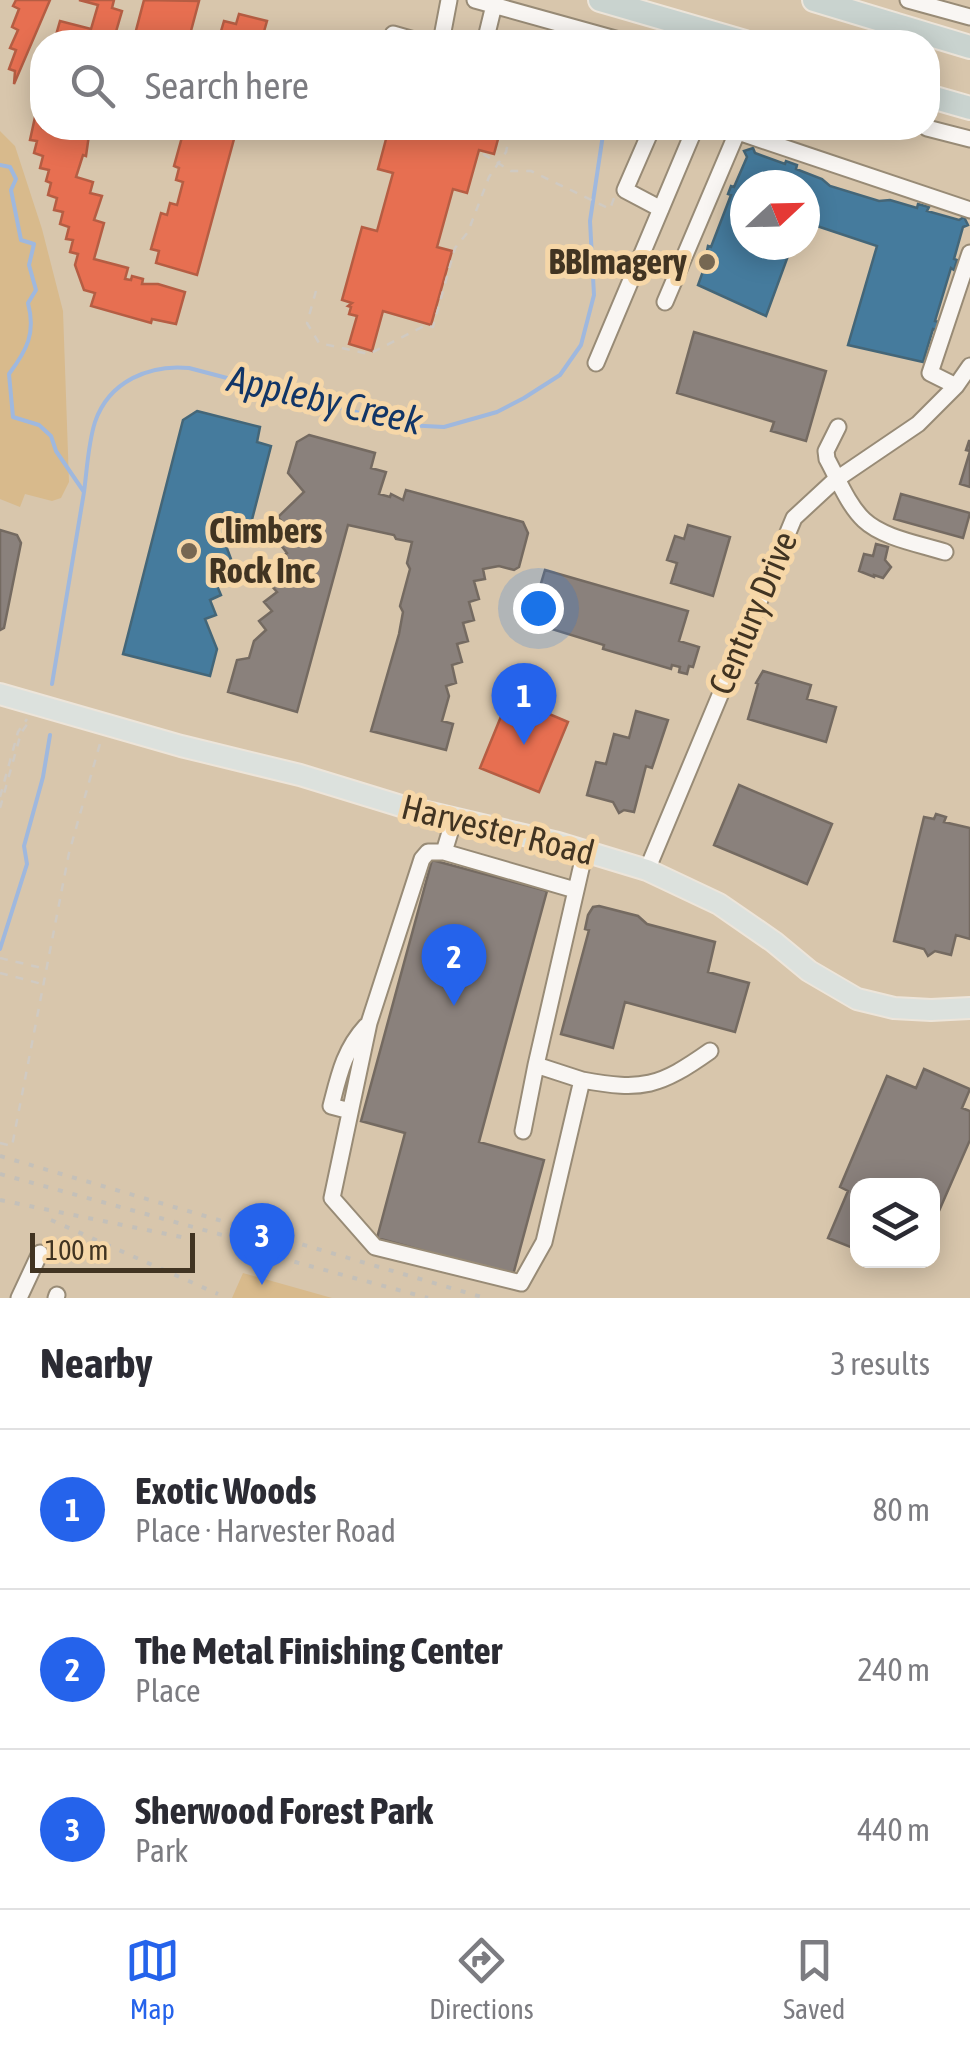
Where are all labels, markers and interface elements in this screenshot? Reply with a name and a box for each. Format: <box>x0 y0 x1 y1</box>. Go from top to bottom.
search box <box>30 30 940 140</box>
icon: search <box>65 58 120 113</box>
text: Search here <box>145 64 309 107</box>
north arrow <box>730 170 820 260</box>
place label: BBImagery <box>548 241 688 281</box>
marker: BBImagery <box>696 251 718 273</box>
water label: Appleby Creek <box>223 356 428 443</box>
place label: Climbers Rock Inc <box>209 510 322 590</box>
street label: Century Drive <box>700 525 804 700</box>
marker: Climbers Rock Inc <box>178 540 200 562</box>
your location <box>513 583 564 634</box>
pin: 1 <box>492 662 556 745</box>
street label: Harvester Road <box>398 786 599 872</box>
pin: 2 <box>422 924 486 1006</box>
map controls <box>850 1178 940 1268</box>
button: layers <box>850 1178 940 1268</box>
pin: 3 <box>230 1202 294 1285</box>
scale bar <box>30 1228 195 1272</box>
text: 100 m <box>45 1234 108 1266</box>
text: Nearby <box>40 1339 153 1387</box>
text: 3 results <box>831 1345 930 1382</box>
text: Exotic Woods <box>135 1469 317 1512</box>
text: 1 <box>65 1491 80 1528</box>
text: 80 m <box>872 1491 930 1528</box>
text: Place · Harvester Road <box>135 1512 396 1549</box>
text: The Metal Finishing Center <box>135 1629 502 1672</box>
text: 2 <box>65 1651 80 1688</box>
text: 240 m <box>857 1651 930 1688</box>
text: Place <box>135 1672 200 1709</box>
text: Sherwood Forest Park <box>135 1789 433 1832</box>
text: 3 <box>65 1811 80 1848</box>
text: 440 m <box>857 1811 930 1848</box>
text: Park <box>135 1832 188 1869</box>
tab: Map <box>125 1933 180 2025</box>
tab: Directions <box>429 1933 534 2025</box>
tab: Saved <box>783 1933 845 2025</box>

